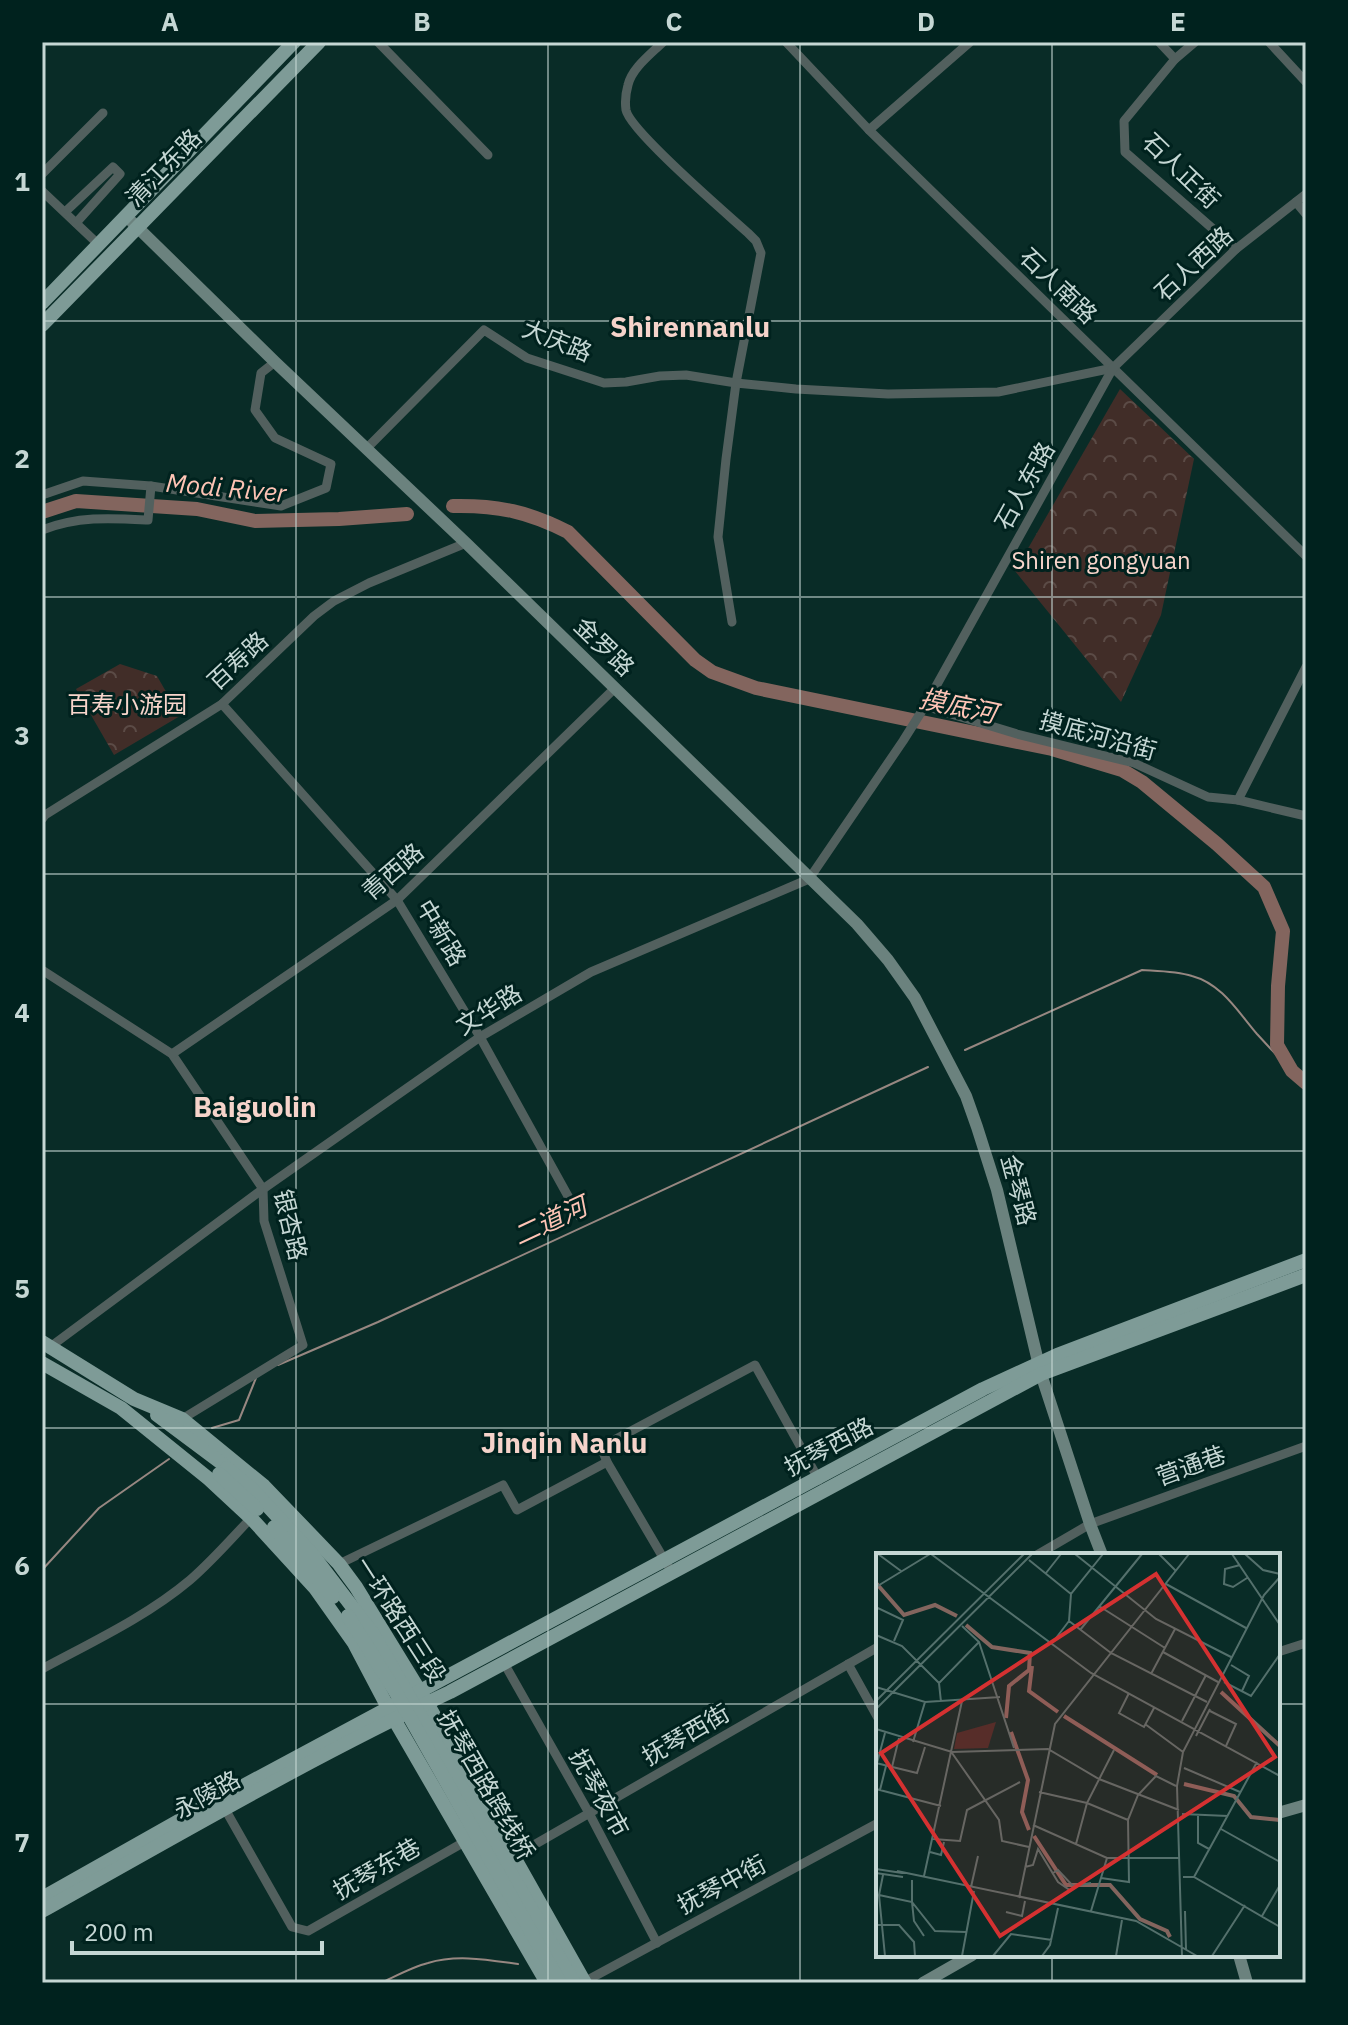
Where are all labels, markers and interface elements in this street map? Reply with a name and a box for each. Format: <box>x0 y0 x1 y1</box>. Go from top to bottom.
text: A <box>161 4 179 38</box>
text: B <box>413 4 431 38</box>
text: C <box>666 4 683 38</box>
text: D <box>917 4 935 38</box>
text: E <box>1170 4 1186 38</box>
street label: 清江东路 <box>118 122 208 213</box>
street label: 石人正街 <box>1136 125 1227 215</box>
text: 1 <box>14 164 30 198</box>
street label: 石人西路 <box>1147 219 1239 308</box>
street label: 石人南路 <box>1013 240 1104 330</box>
district label: Shirennanlu <box>610 308 770 345</box>
street label: 大庆路 <box>518 312 597 368</box>
street label: 石人东路 <box>987 436 1061 535</box>
text: 2 <box>14 441 30 475</box>
water label: Modi River <box>164 465 289 509</box>
park label: Shiren gongyuan <box>1011 544 1191 576</box>
street label: 金罗路 <box>568 610 642 683</box>
street label: 百寿路 <box>200 624 275 697</box>
water label: 摸底河 <box>917 680 1005 731</box>
park label: 百寿小游园 <box>67 688 187 720</box>
street label: 摸底河沿街 <box>1036 703 1160 767</box>
text: 3 <box>14 718 30 752</box>
street label: 青西路 <box>355 836 430 907</box>
street label: 中新路 <box>410 893 474 972</box>
street label: 文华路 <box>449 977 527 1042</box>
text: 4 <box>14 995 30 1029</box>
district label: Baiguolin <box>193 1088 317 1125</box>
street label: 金琴路 <box>994 1151 1044 1229</box>
street label: 银杏路 <box>267 1186 315 1263</box>
water label: 二道河 <box>507 1186 597 1252</box>
text: 5 <box>14 1271 30 1305</box>
street label: 抚琴西路 <box>779 1409 878 1483</box>
district label: Jinqin Nanlu <box>481 1424 647 1461</box>
street label: 营通巷 <box>1151 1438 1230 1492</box>
text: 6 <box>14 1548 30 1582</box>
street label: 一环路西三段 <box>348 1550 453 1689</box>
inset map <box>876 1553 1280 1957</box>
street label: 抚琴西街 <box>636 1696 735 1772</box>
street label: 抚琴西路跨线桥 <box>431 1704 543 1865</box>
street label: 抚琴夜市 <box>563 1743 637 1842</box>
street label: 永陵路 <box>167 1763 246 1826</box>
text: 7 <box>14 1825 30 1859</box>
street label: 抚琴东巷 <box>327 1830 426 1906</box>
street label: 抚琴中街 <box>672 1847 771 1921</box>
scale bar <box>72 1905 322 1955</box>
text: 200 m <box>84 1916 154 1948</box>

